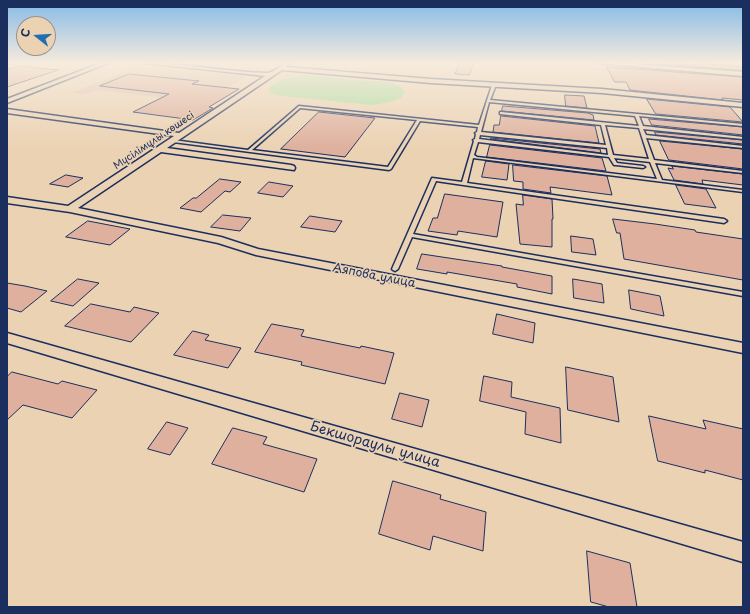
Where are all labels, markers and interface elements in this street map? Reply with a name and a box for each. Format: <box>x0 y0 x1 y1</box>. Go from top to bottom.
north arrow <box>16 16 56 56</box>
text: С <box>16 26 34 39</box>
street label: Мүсілімұлы көшесі <box>111 109 197 173</box>
street label: Аяпова улица <box>331 261 417 291</box>
street label: Бекшораулы улица <box>308 418 442 472</box>

